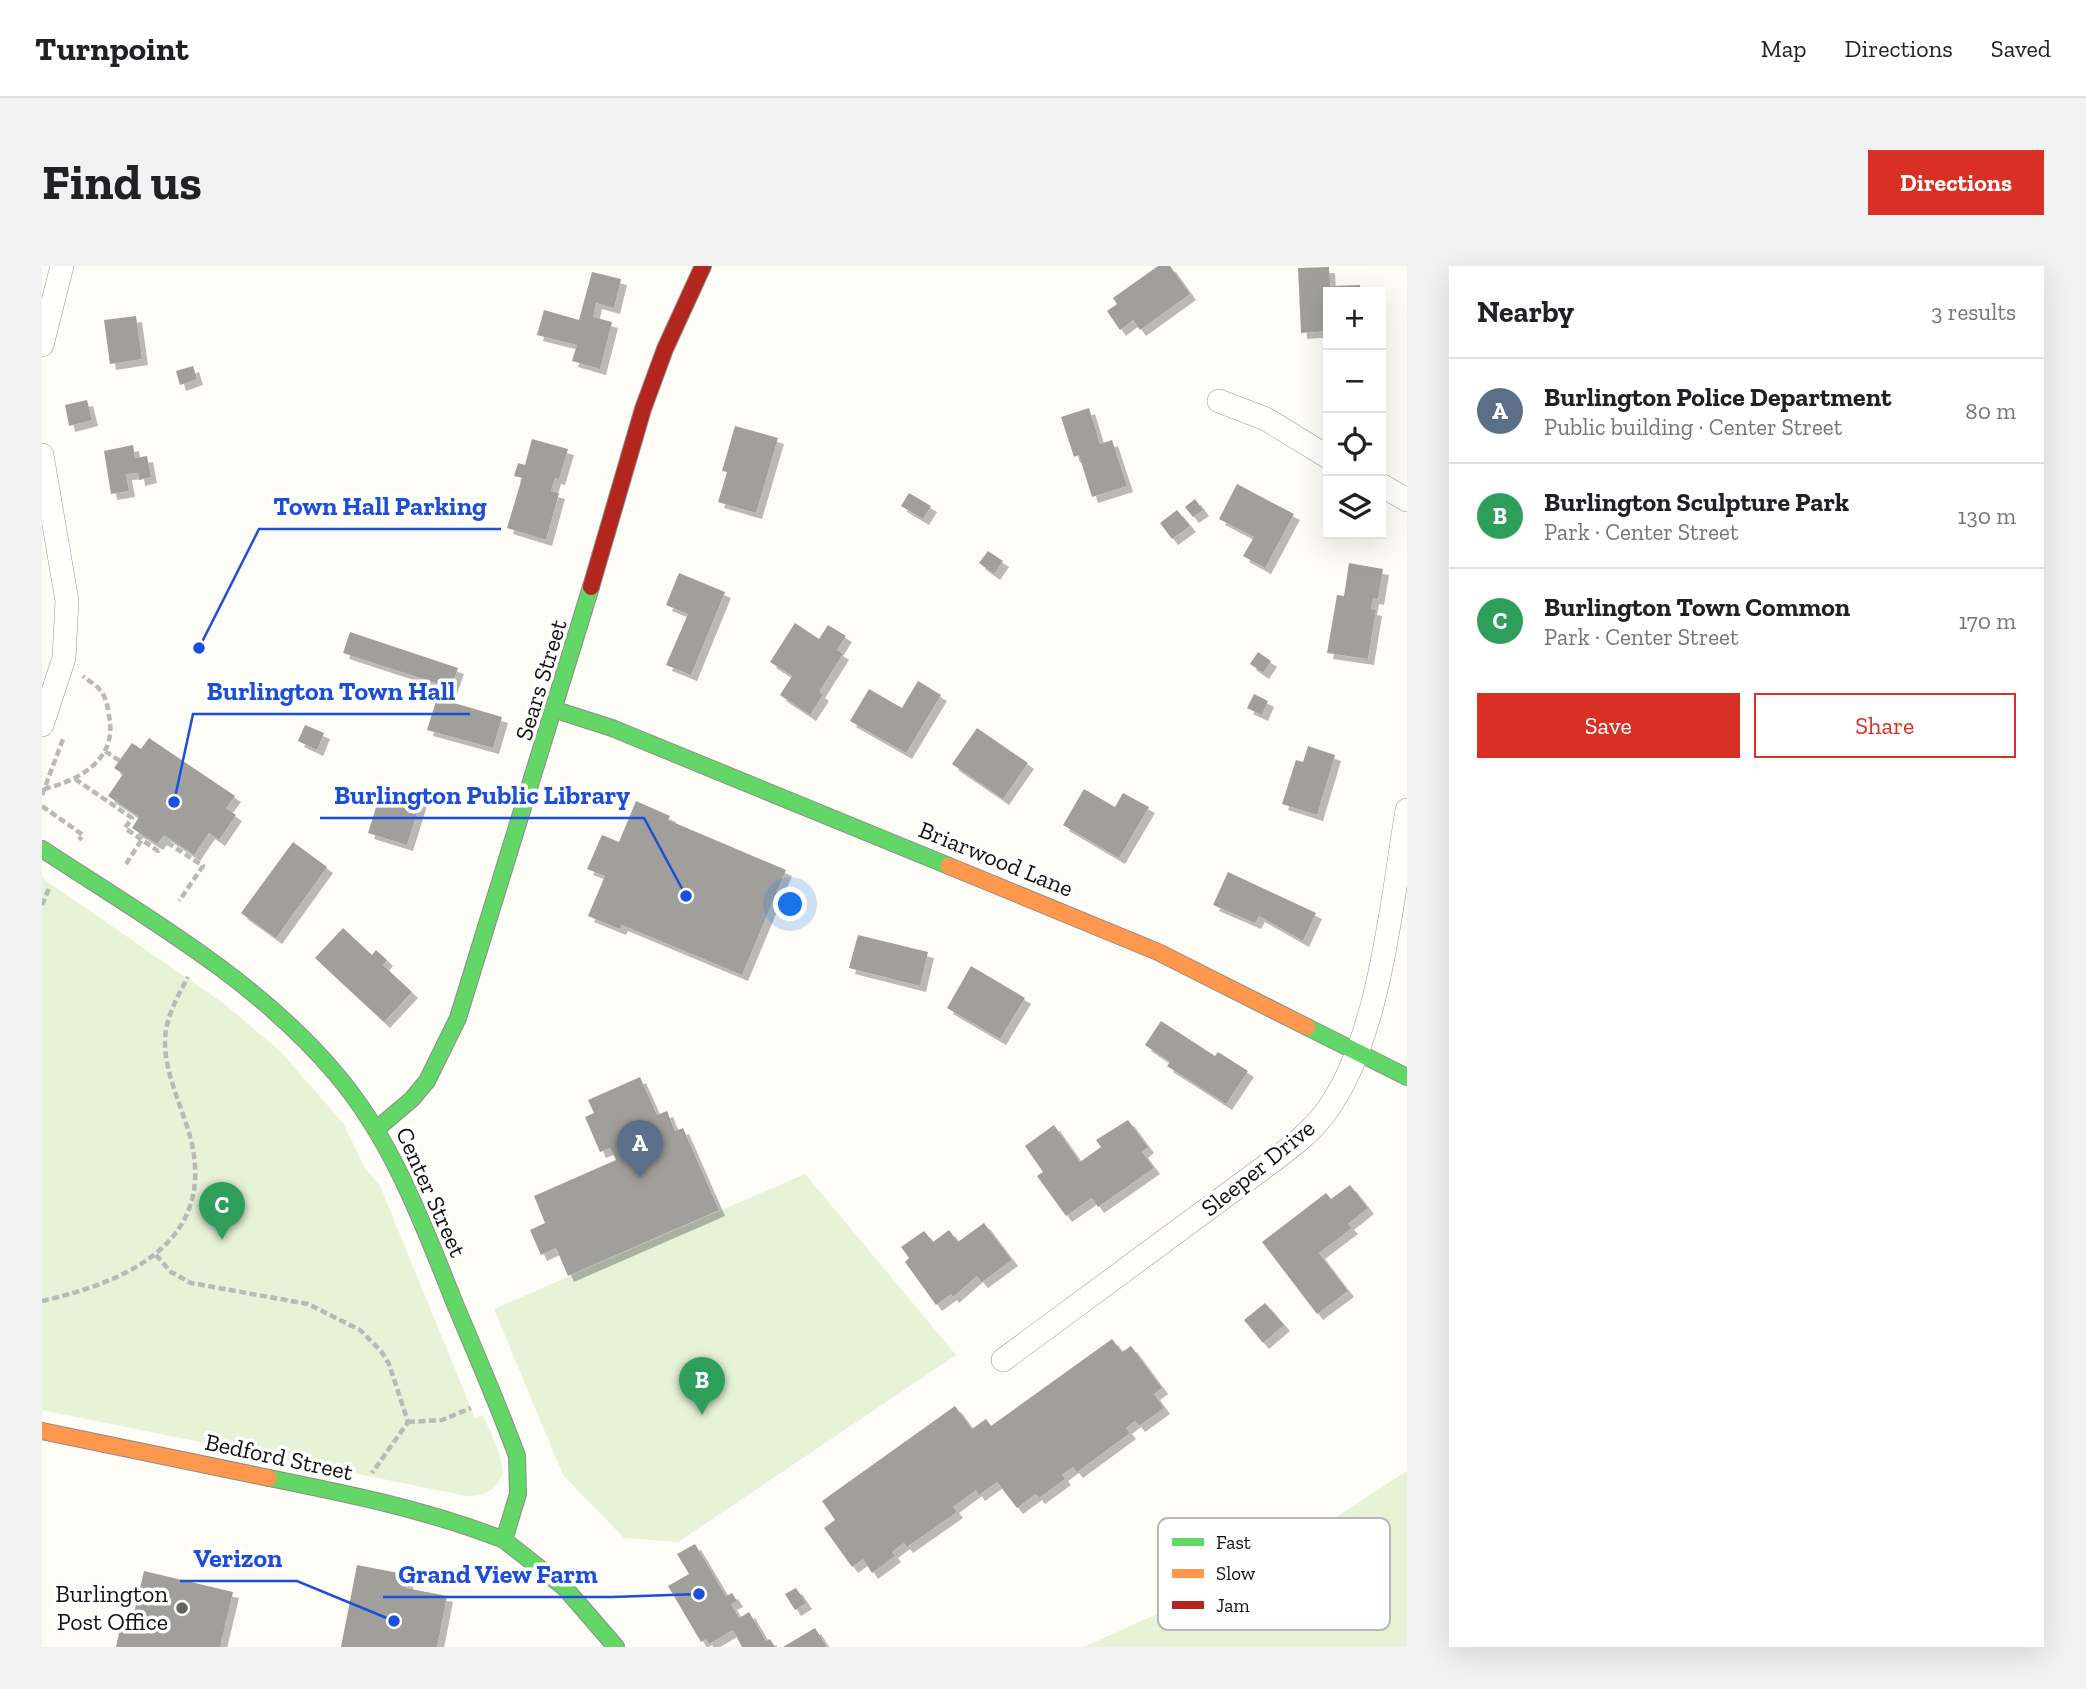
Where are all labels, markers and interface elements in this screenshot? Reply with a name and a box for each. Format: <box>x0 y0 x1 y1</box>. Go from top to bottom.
text: Turnpoint <box>35 29 189 68</box>
text: Map <box>1761 34 1807 63</box>
text: Directions <box>1845 34 1953 63</box>
text: Saved <box>1991 34 2051 63</box>
button: Directions <box>1868 150 2044 215</box>
text: Find us <box>42 153 202 212</box>
map controls <box>1323 287 1386 539</box>
button: + <box>1323 287 1386 350</box>
text: Nearby <box>1477 294 1574 330</box>
text: 3 results <box>1931 298 2016 326</box>
button: − <box>1323 350 1386 413</box>
text: Burlington Police Department <box>1544 381 1891 413</box>
text: A <box>1492 397 1508 425</box>
text: 80 m <box>1965 397 2016 425</box>
button: locate <box>1323 413 1386 476</box>
text: Public building · Center Street <box>1544 413 1842 441</box>
button: layers <box>1323 476 1386 539</box>
callout: Town Hall Parking <box>259 482 501 529</box>
text: Burlington Sculpture Park <box>1544 486 1849 518</box>
text: Town Hall Parking <box>273 490 487 522</box>
text: B <box>1493 502 1507 530</box>
text: 130 m <box>1958 502 2016 530</box>
text: Park · Center Street <box>1544 518 1738 546</box>
text: Burlington Town Common <box>1544 591 1850 623</box>
text: C <box>1493 607 1507 635</box>
text: 170 m <box>1958 607 2016 635</box>
street label: Sears Street <box>508 616 573 744</box>
text: Park · Center Street <box>1544 623 1738 651</box>
callout: Burlington Town Hall <box>193 667 470 714</box>
text: Burlington Town Hall <box>207 675 455 707</box>
button: Save <box>1477 693 1740 758</box>
button: Share <box>1754 693 2016 758</box>
callout: Burlington Public Library <box>320 771 644 818</box>
text: Burlington Public Library <box>334 779 630 811</box>
street label: Briarwood Lane <box>915 814 1078 903</box>
your location <box>773 887 807 921</box>
street label: Sleeper Drive <box>1195 1113 1320 1222</box>
pin: A <box>617 1120 663 1178</box>
street label: Center Street <box>390 1122 473 1261</box>
pin: C <box>199 1182 245 1240</box>
pin: B <box>679 1357 725 1415</box>
street label: Bedford Street <box>202 1427 356 1486</box>
legend <box>1158 1518 1390 1630</box>
text: Fast <box>1216 1531 1251 1554</box>
callout: Verizon <box>180 1534 297 1581</box>
text: Verizon <box>193 1542 283 1574</box>
callout: Grand View Farm <box>383 1550 612 1597</box>
text: Grand View Farm <box>398 1558 598 1590</box>
text: Slow <box>1216 1562 1256 1585</box>
place label: Burlington Post Office <box>55 1579 168 1636</box>
text: Jam <box>1216 1594 1250 1617</box>
marker: Burlington Post Office <box>174 1600 190 1616</box>

